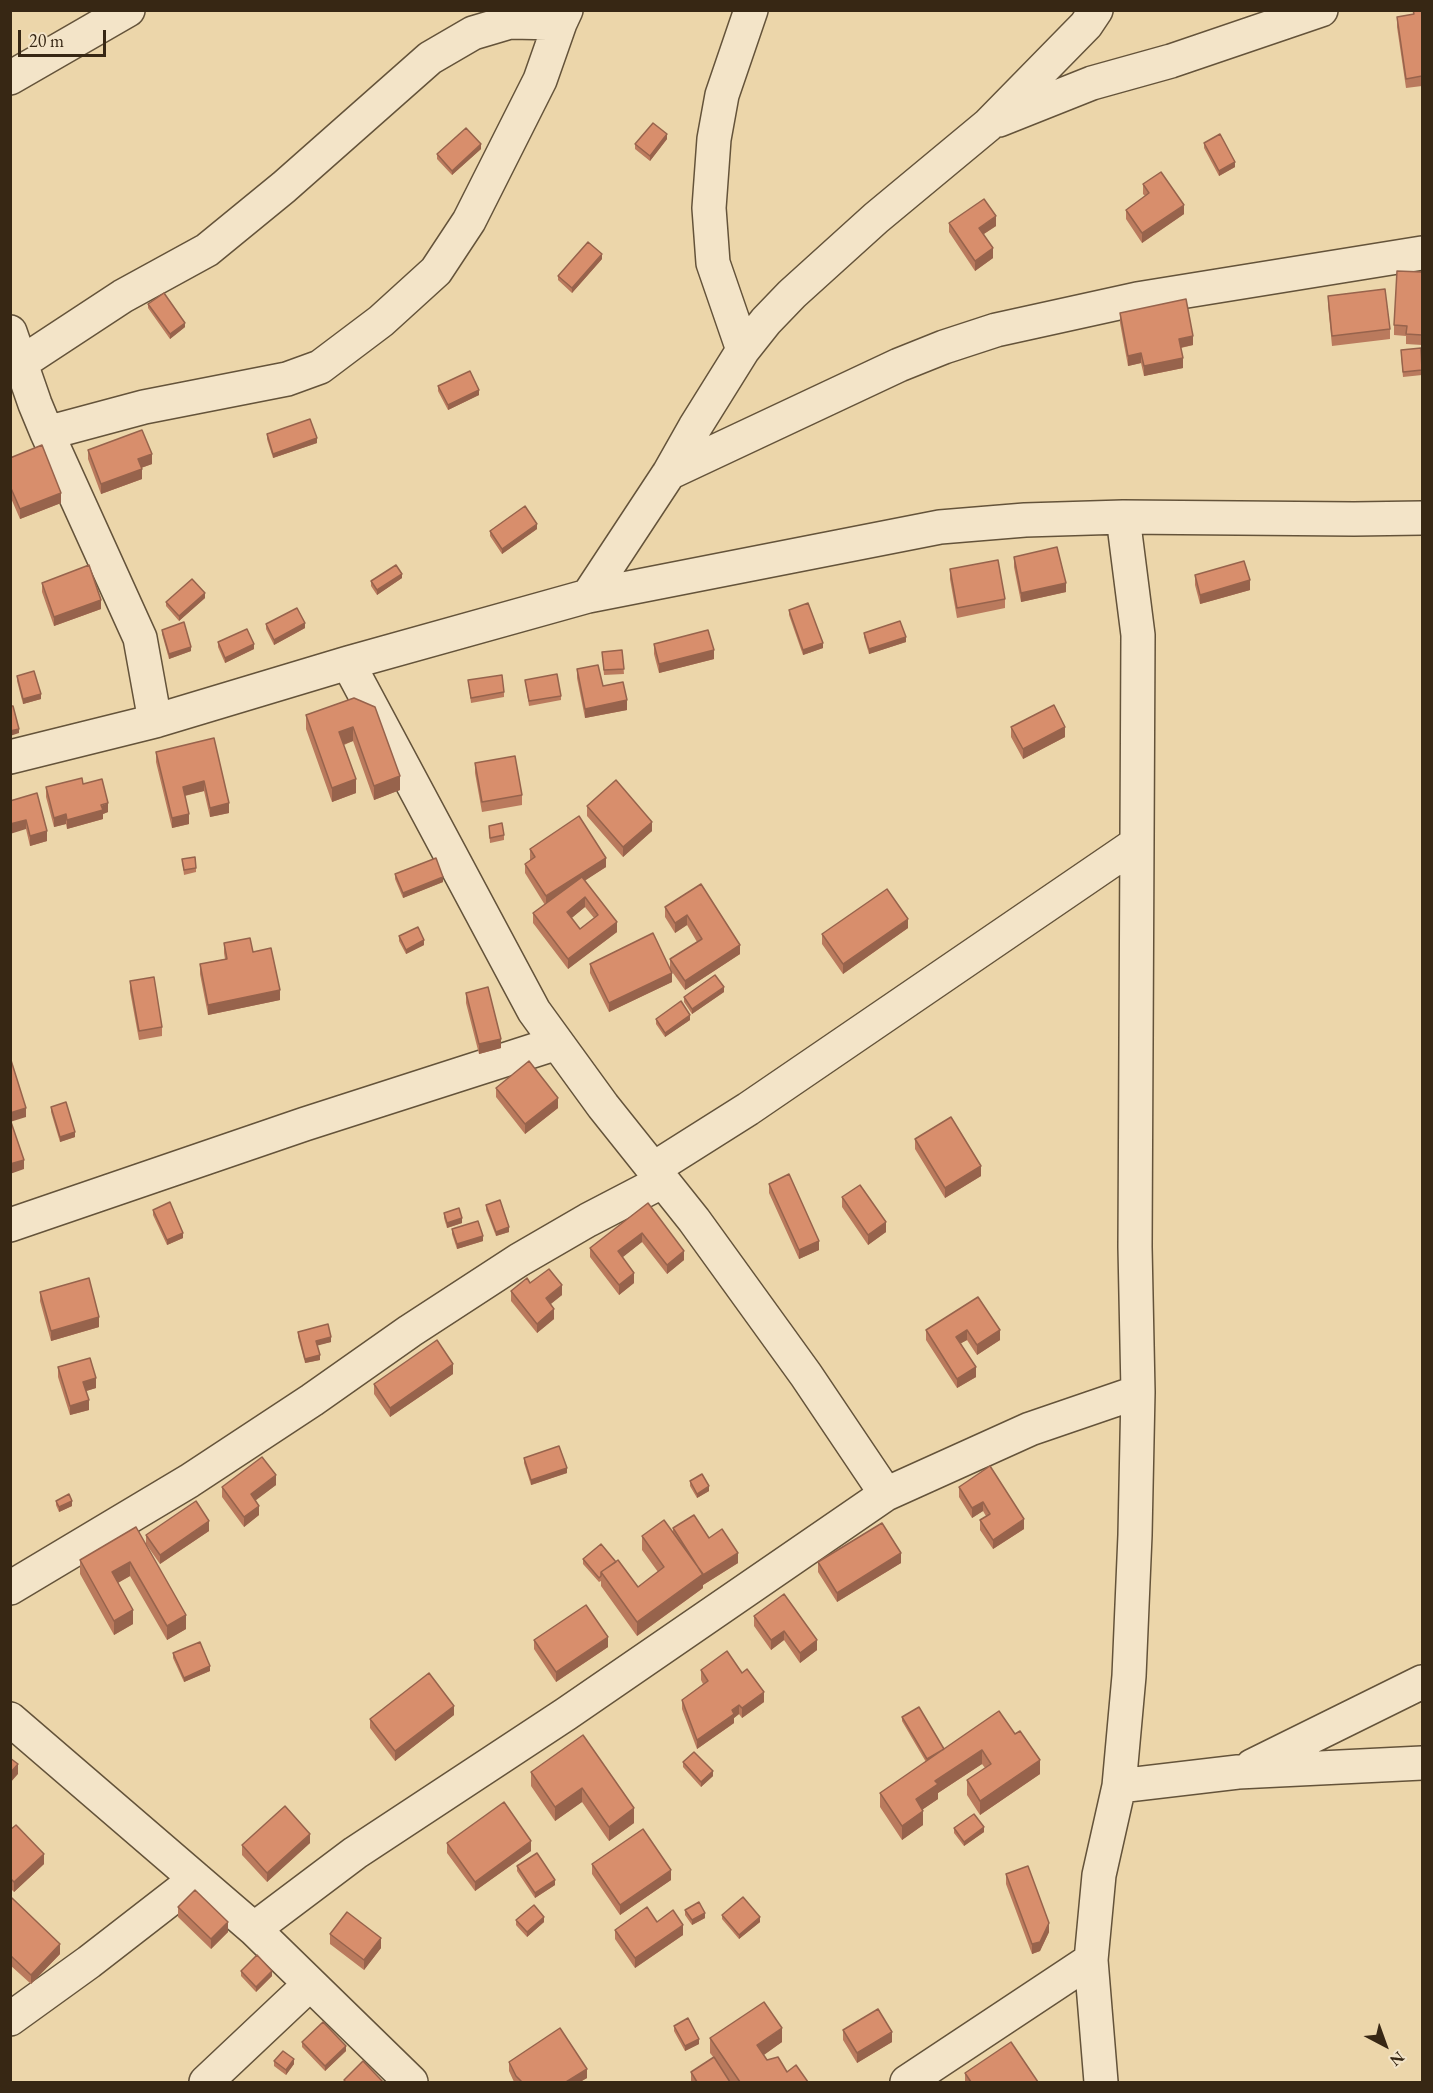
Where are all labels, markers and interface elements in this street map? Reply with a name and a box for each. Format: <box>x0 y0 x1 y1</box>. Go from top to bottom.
scale bar <box>21 18 110 56</box>
text: 20 m <box>29 29 64 52</box>
north arrow <box>1355 2015 1415 2075</box>
text: N <box>1385 2047 1409 2071</box>

